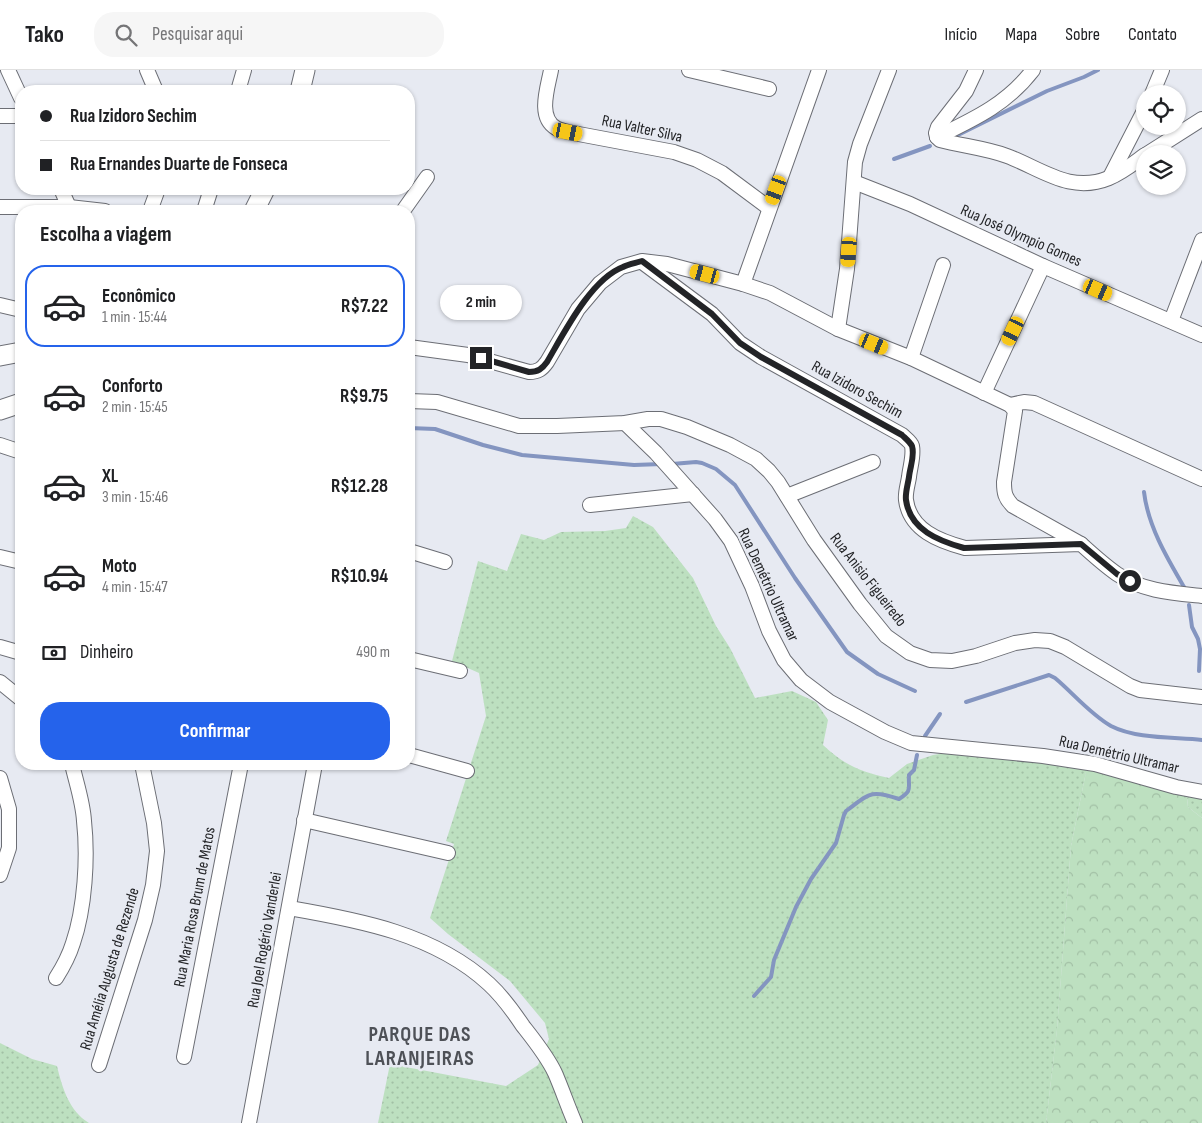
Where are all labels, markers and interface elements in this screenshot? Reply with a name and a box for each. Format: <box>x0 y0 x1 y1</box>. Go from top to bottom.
search box <box>94 12 444 57</box>
text: Tako <box>25 20 64 49</box>
icon: search <box>112 21 140 49</box>
text: Pesquisar aqui <box>152 23 243 46</box>
text: Início <box>945 24 977 45</box>
text: Mapa <box>1005 24 1037 45</box>
text: Sobre <box>1065 24 1100 45</box>
text: Contato <box>1128 24 1177 45</box>
map controls <box>1136 85 1186 195</box>
button: locate <box>1136 85 1186 135</box>
text: Rua Izidoro Sechim <box>70 105 197 128</box>
street label: Rua Valter Silva <box>600 111 684 147</box>
car <box>551 122 584 142</box>
button: layers <box>1136 145 1186 195</box>
text: Rua Ernandes Duarte de Fonseca <box>70 153 288 176</box>
car <box>763 173 788 207</box>
street label: Rua José Olympio Gomes <box>957 201 1085 271</box>
text: Escolha a viagem <box>40 221 172 248</box>
car <box>840 237 857 267</box>
car <box>688 263 721 285</box>
car <box>1081 277 1114 303</box>
icon: car <box>42 284 87 329</box>
text: Econômico <box>102 285 176 308</box>
callout: 2 min <box>440 286 522 320</box>
text: 2 min <box>466 293 496 312</box>
text: R$7.22 <box>341 295 388 318</box>
text: 1 min · 15:44 <box>102 308 167 327</box>
car <box>999 314 1026 348</box>
car <box>857 331 890 357</box>
route end <box>470 347 492 369</box>
street label: Rua Izidoro Sechim <box>808 357 906 423</box>
icon: car <box>42 374 87 419</box>
text: Conforto <box>102 375 163 398</box>
text: R$9.75 <box>340 385 388 408</box>
text: 2 min · 15:45 <box>102 398 168 417</box>
icon: car <box>42 464 87 509</box>
text: XL <box>102 465 118 488</box>
text: R$12.28 <box>331 475 388 498</box>
text: 3 min · 15:46 <box>102 488 168 507</box>
street label: Rua Demétrio Ultramar <box>733 525 803 645</box>
street label: Rua Anisio Figueiredo <box>826 529 910 631</box>
icon: car <box>42 554 87 599</box>
text: Moto <box>102 555 137 578</box>
text: R$10.94 <box>331 565 388 588</box>
route start <box>1119 570 1141 592</box>
text: 4 min · 15:47 <box>102 578 168 597</box>
icon: cash <box>40 639 68 667</box>
text: Dinheiro <box>80 641 133 664</box>
text: 490 m <box>356 643 390 662</box>
button: Confirmar <box>40 702 390 760</box>
street label: Rua Demétrio Ultramar <box>1057 732 1181 778</box>
street label: Rua Maria Rosa Brum de Matos <box>170 825 220 989</box>
street label: Rua Joel Rogério Vanderlei <box>244 871 286 1009</box>
street label: Rua Amélia Augusta de Rezende <box>76 886 144 1052</box>
district label: PARQUE DAS LARANJEIRAS <box>365 1022 475 1071</box>

